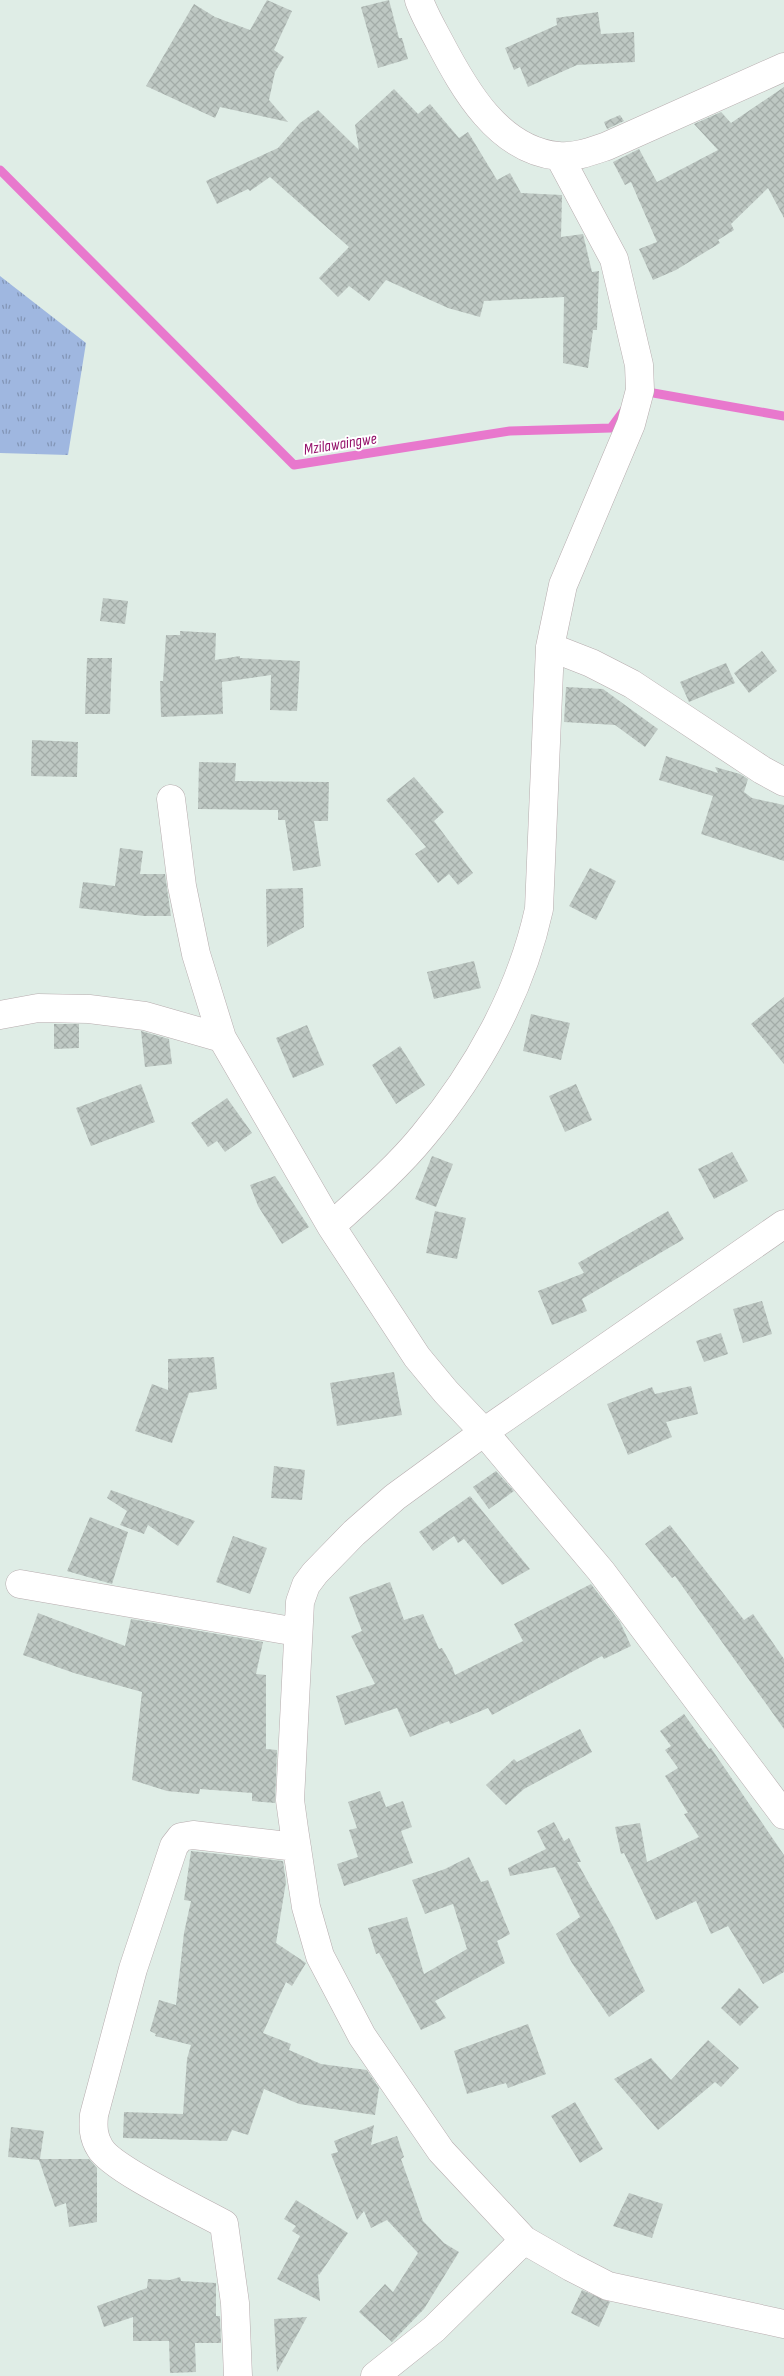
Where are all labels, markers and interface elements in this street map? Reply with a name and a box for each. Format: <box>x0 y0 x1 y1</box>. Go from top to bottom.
water label: Mzilawaingwe <box>302 429 378 460</box>

